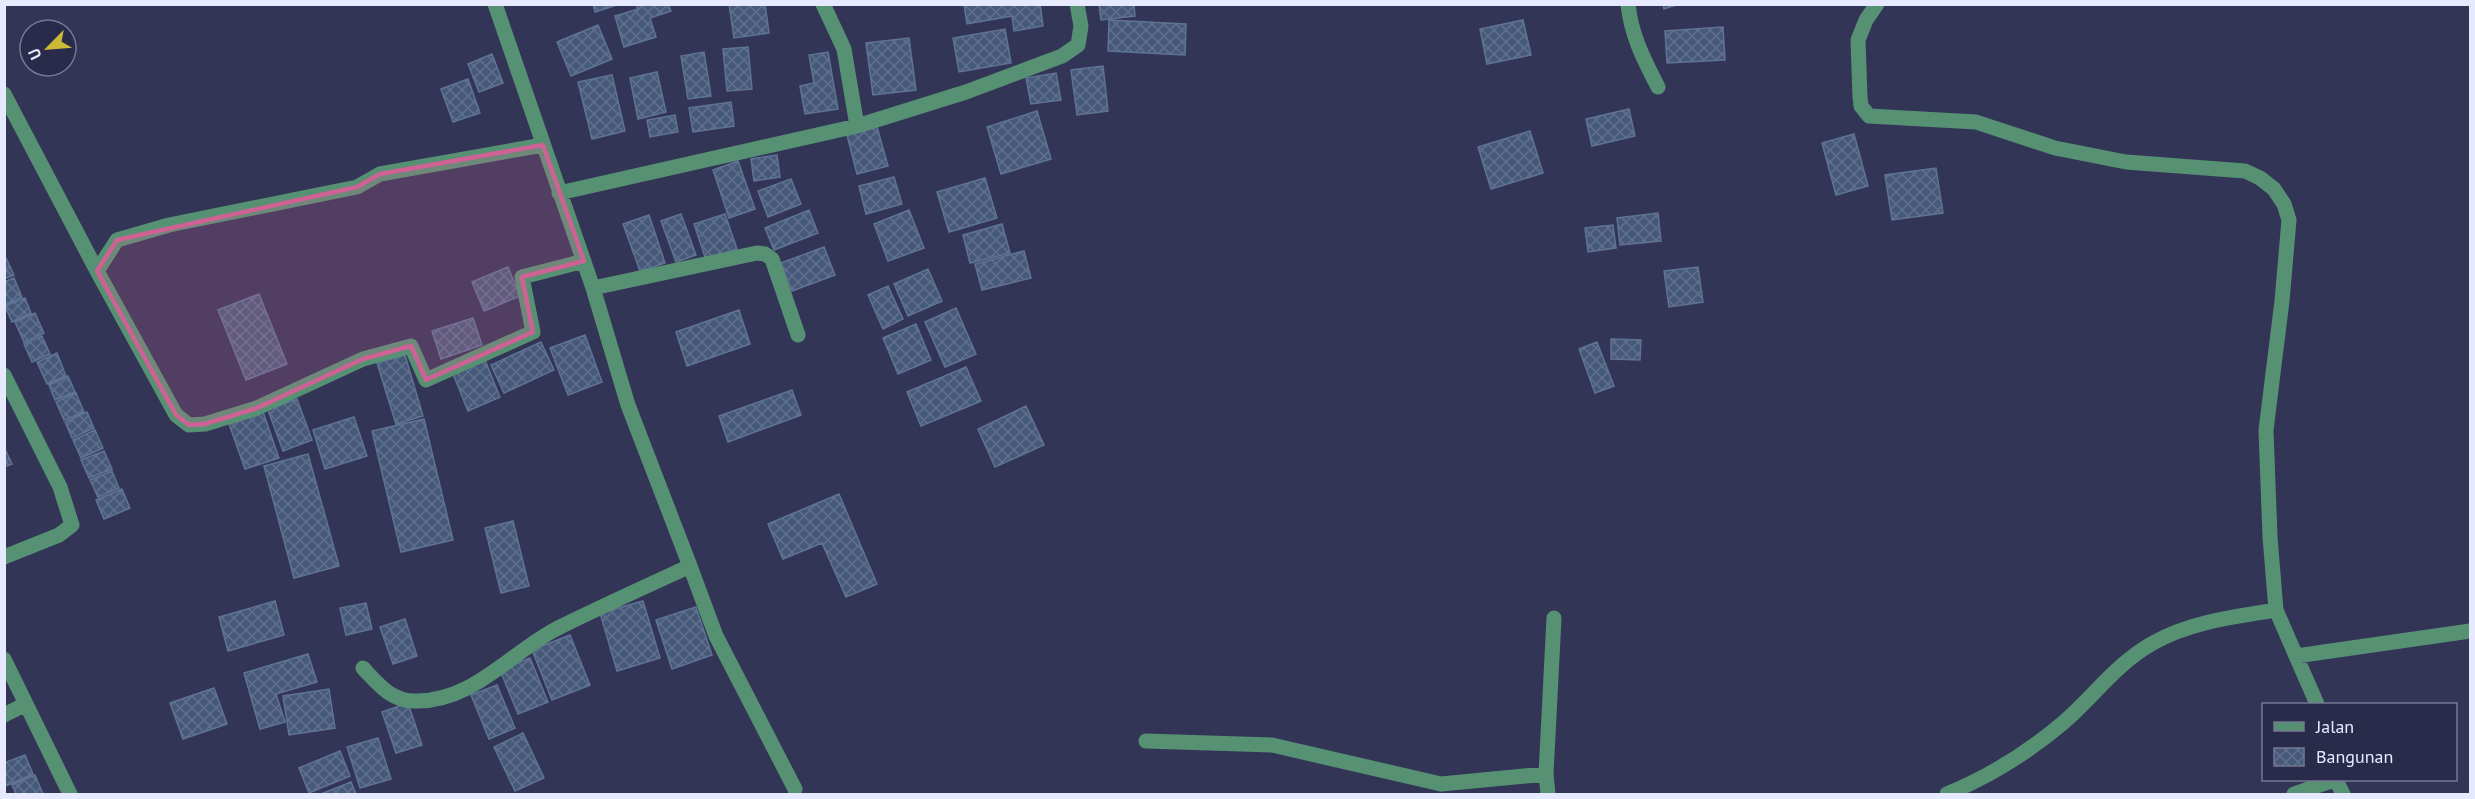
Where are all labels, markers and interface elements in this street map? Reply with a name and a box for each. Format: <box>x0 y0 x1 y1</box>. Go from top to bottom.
north arrow <box>18 18 78 78</box>
text: U <box>23 46 46 63</box>
legend <box>2262 703 2457 781</box>
text: Jalan <box>2315 715 2354 738</box>
text: Bangunan <box>2316 745 2393 768</box>

